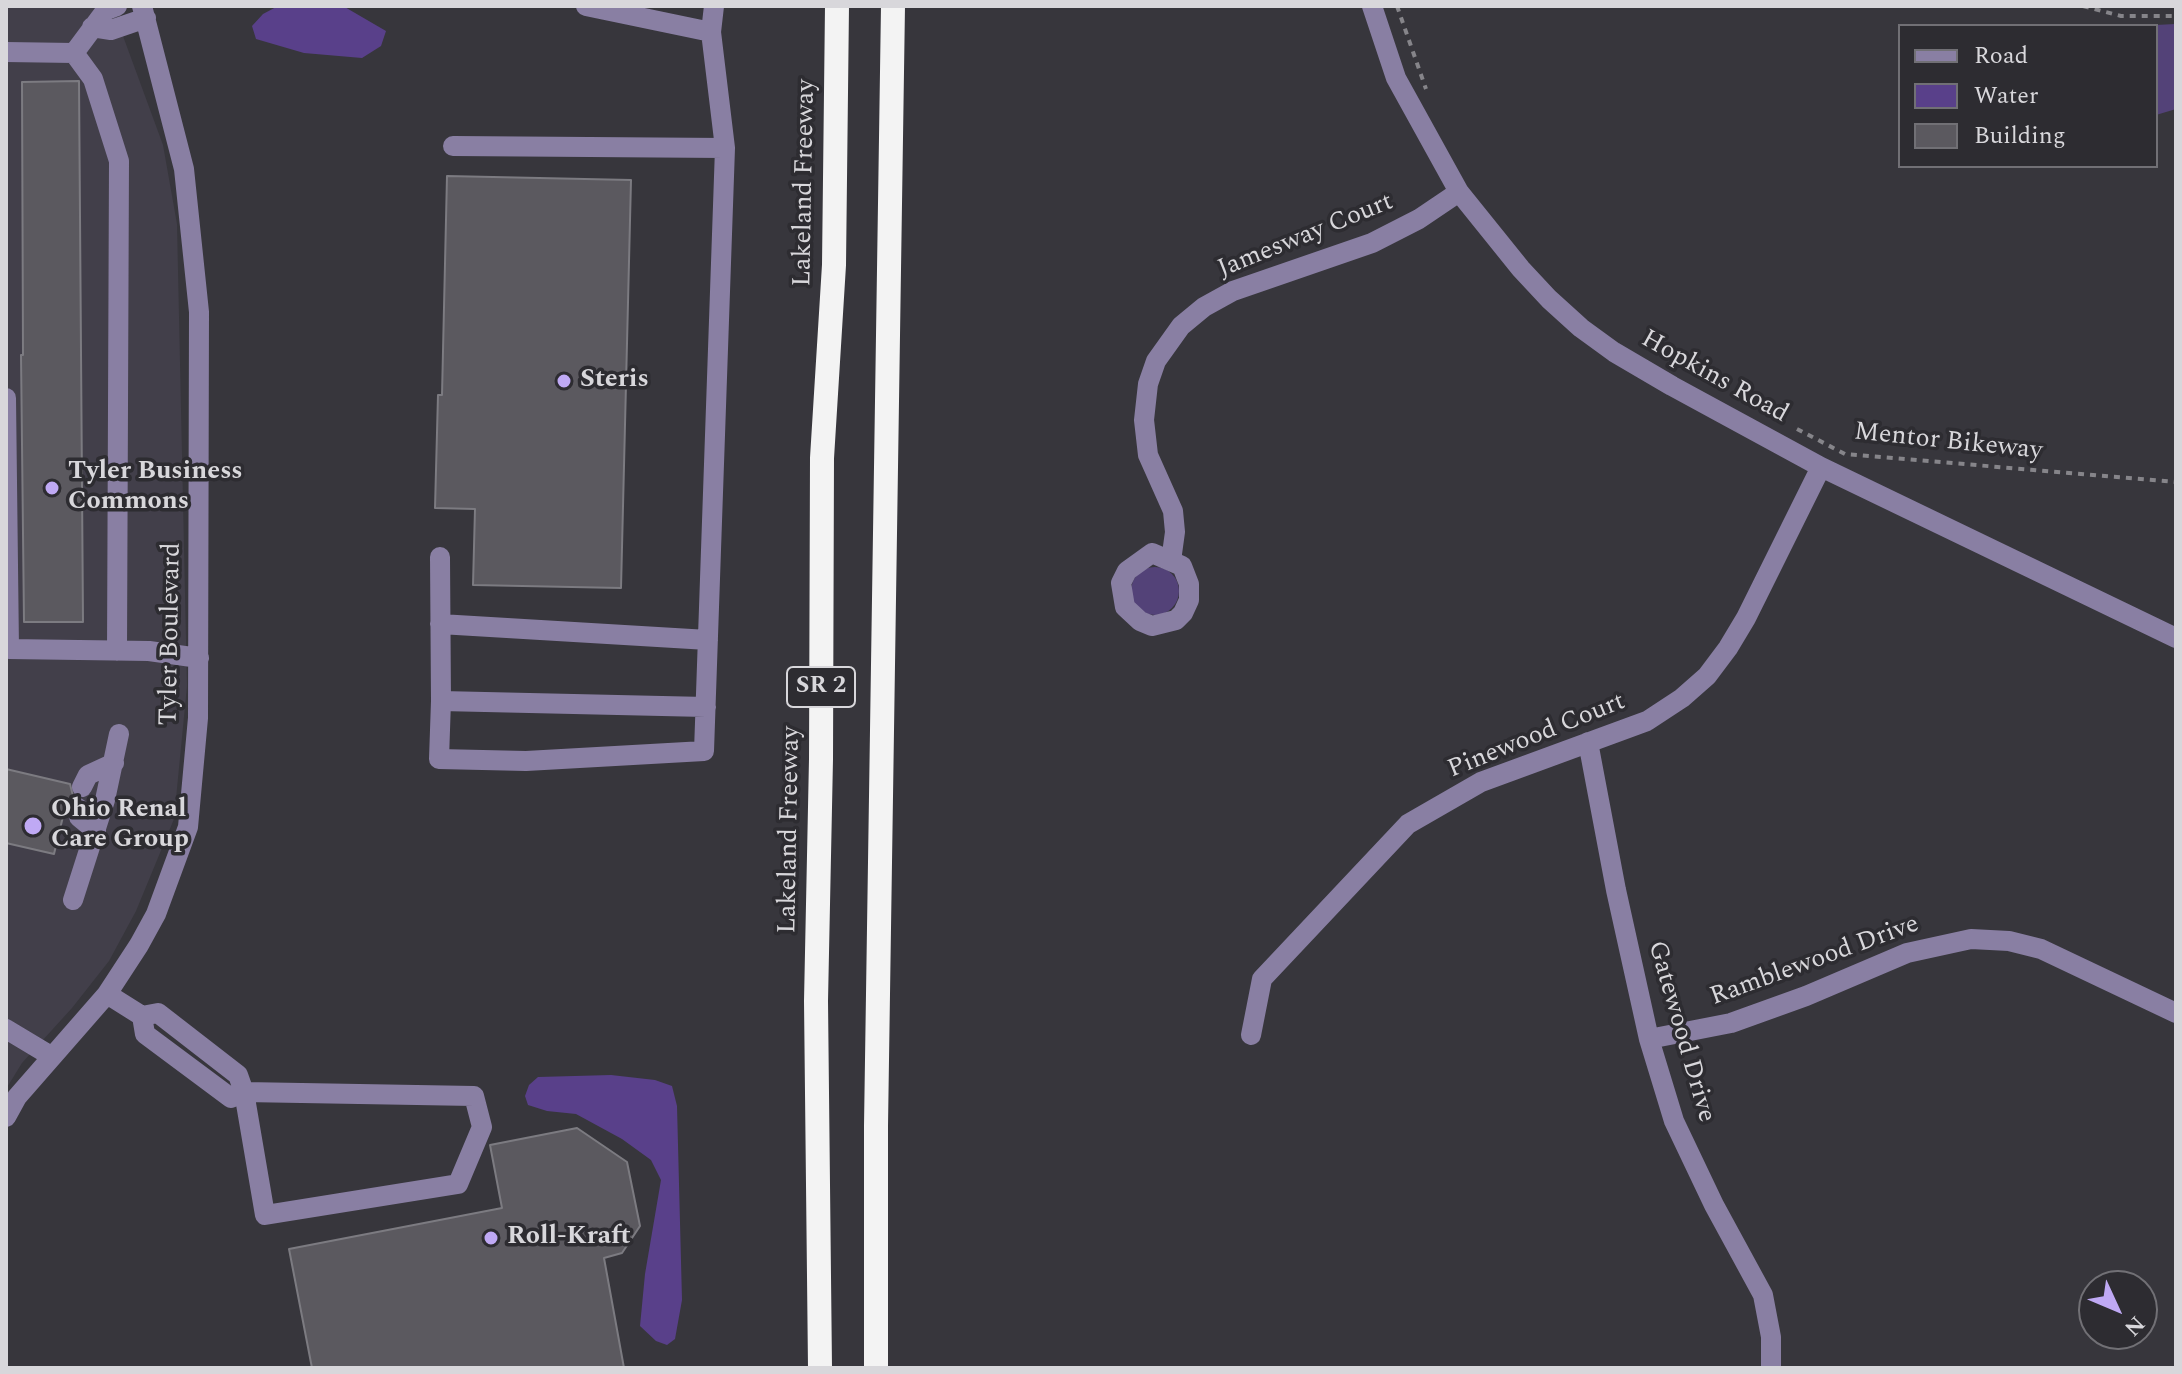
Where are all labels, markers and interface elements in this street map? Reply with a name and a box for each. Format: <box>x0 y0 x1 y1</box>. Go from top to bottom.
legend <box>1898 24 2158 168</box>
text: Road <box>1974 38 2028 74</box>
text: Water <box>1974 78 2038 114</box>
street label: Lakeland Freeway <box>789 79 823 287</box>
text: Building <box>1974 118 2066 154</box>
street label: Jamesway Court <box>1214 188 1398 286</box>
street label: Hopkins Road <box>1635 325 1793 431</box>
place label: Steris <box>580 365 649 397</box>
marker: Steris <box>555 372 573 390</box>
street label: Mentor Bikeway <box>1852 418 2044 468</box>
place label: Tyler Business Commons <box>68 457 243 518</box>
marker: Tyler Business Commons <box>43 479 61 497</box>
street label: Tyler Boulevard <box>155 542 189 726</box>
road number: SR 2 <box>787 667 855 707</box>
street label: Pinewood Court <box>1444 687 1630 787</box>
street label: Lakeland Freeway <box>774 726 808 934</box>
place label: Ohio Renal Care Group <box>51 795 189 856</box>
marker: Ohio Renal Care Group <box>22 815 44 837</box>
street label: Ramblewood Drive <box>1706 910 1924 1014</box>
street label: Gatewood Drive <box>1639 938 1721 1126</box>
place label: Roll-Kraft <box>507 1222 631 1254</box>
marker: Roll-Kraft <box>482 1229 500 1247</box>
north arrow <box>2078 1270 2158 1350</box>
text: N <box>2116 1308 2152 1344</box>

